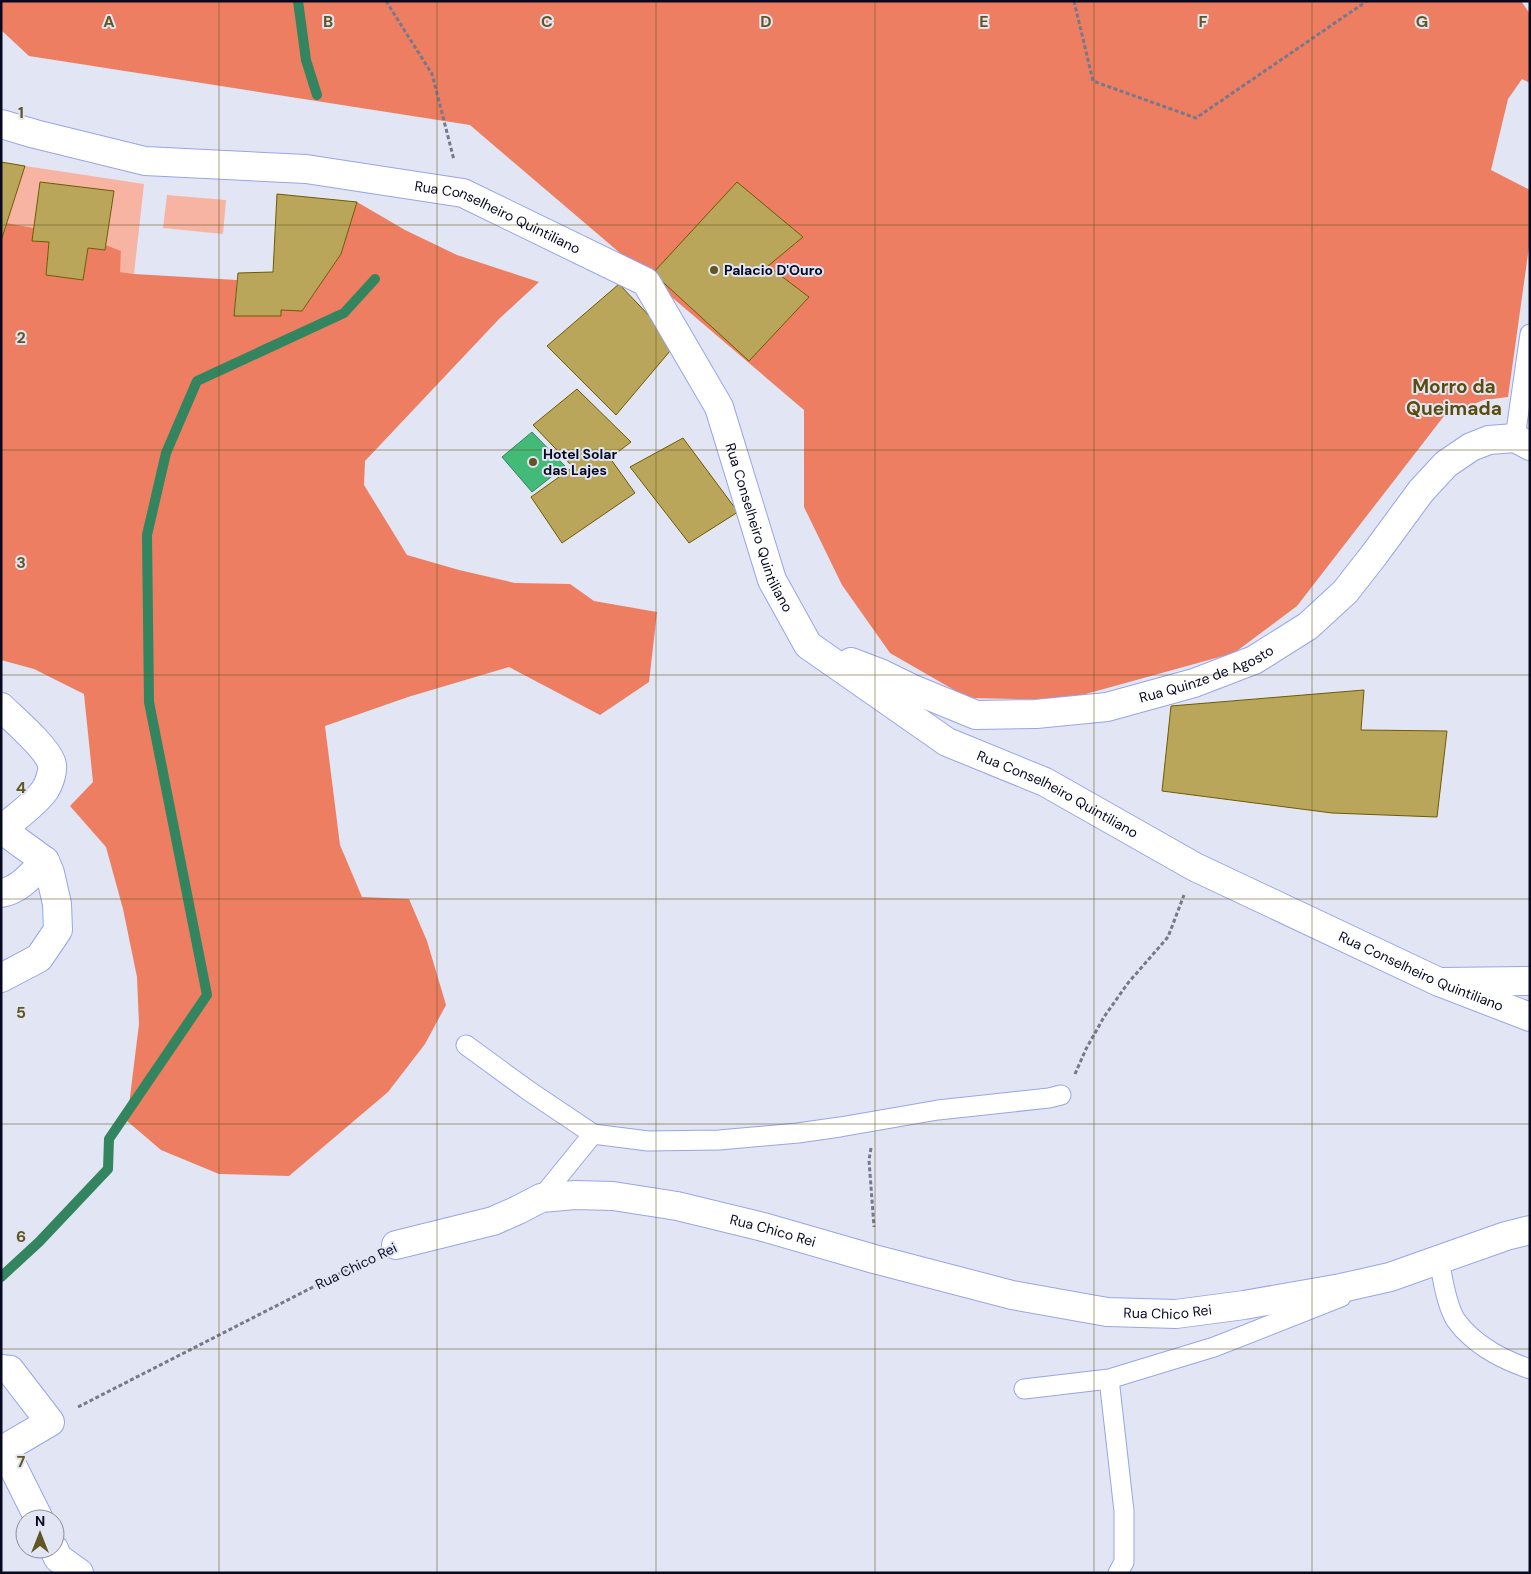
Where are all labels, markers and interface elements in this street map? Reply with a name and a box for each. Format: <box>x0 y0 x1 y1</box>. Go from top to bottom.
text: A <box>103 11 115 32</box>
text: B <box>323 11 333 32</box>
text: C <box>541 11 553 32</box>
text: D <box>760 11 772 32</box>
text: E <box>979 11 989 32</box>
text: F <box>1199 11 1208 32</box>
text: G <box>1416 11 1428 32</box>
text: 1 <box>18 102 24 123</box>
street label: Rua Conselheiro Quintiliano <box>413 177 583 258</box>
place label: Palacio D'Ouro <box>724 261 823 279</box>
marker: Palacio D'Ouro <box>708 264 720 276</box>
text: 2 <box>16 327 26 348</box>
district label: Morro da Queimada <box>1406 374 1502 421</box>
street label: Rua Conselheiro Quintiliano <box>721 441 797 615</box>
place label: Hotel Solar das Lajes <box>543 445 618 479</box>
marker: Hotel Solar das Lajes <box>527 456 539 468</box>
text: 3 <box>16 552 26 573</box>
street label: Rua Quinze de Agosto <box>1137 641 1277 707</box>
street label: Rua Conselheiro Quintiliano <box>974 746 1141 842</box>
text: 4 <box>16 777 26 798</box>
street label: Rua Conselheiro Quintiliano <box>1336 927 1506 1015</box>
text: 5 <box>16 1002 26 1023</box>
street label: Rua Chico Rei <box>728 1210 818 1251</box>
text: 6 <box>16 1226 26 1247</box>
street label: Rua Chico Rei <box>312 1239 400 1293</box>
street label: Rua Chico Rei <box>1123 1300 1213 1323</box>
text: 7 <box>17 1451 26 1472</box>
north arrow <box>15 1509 65 1559</box>
text: N <box>35 1512 45 1530</box>

